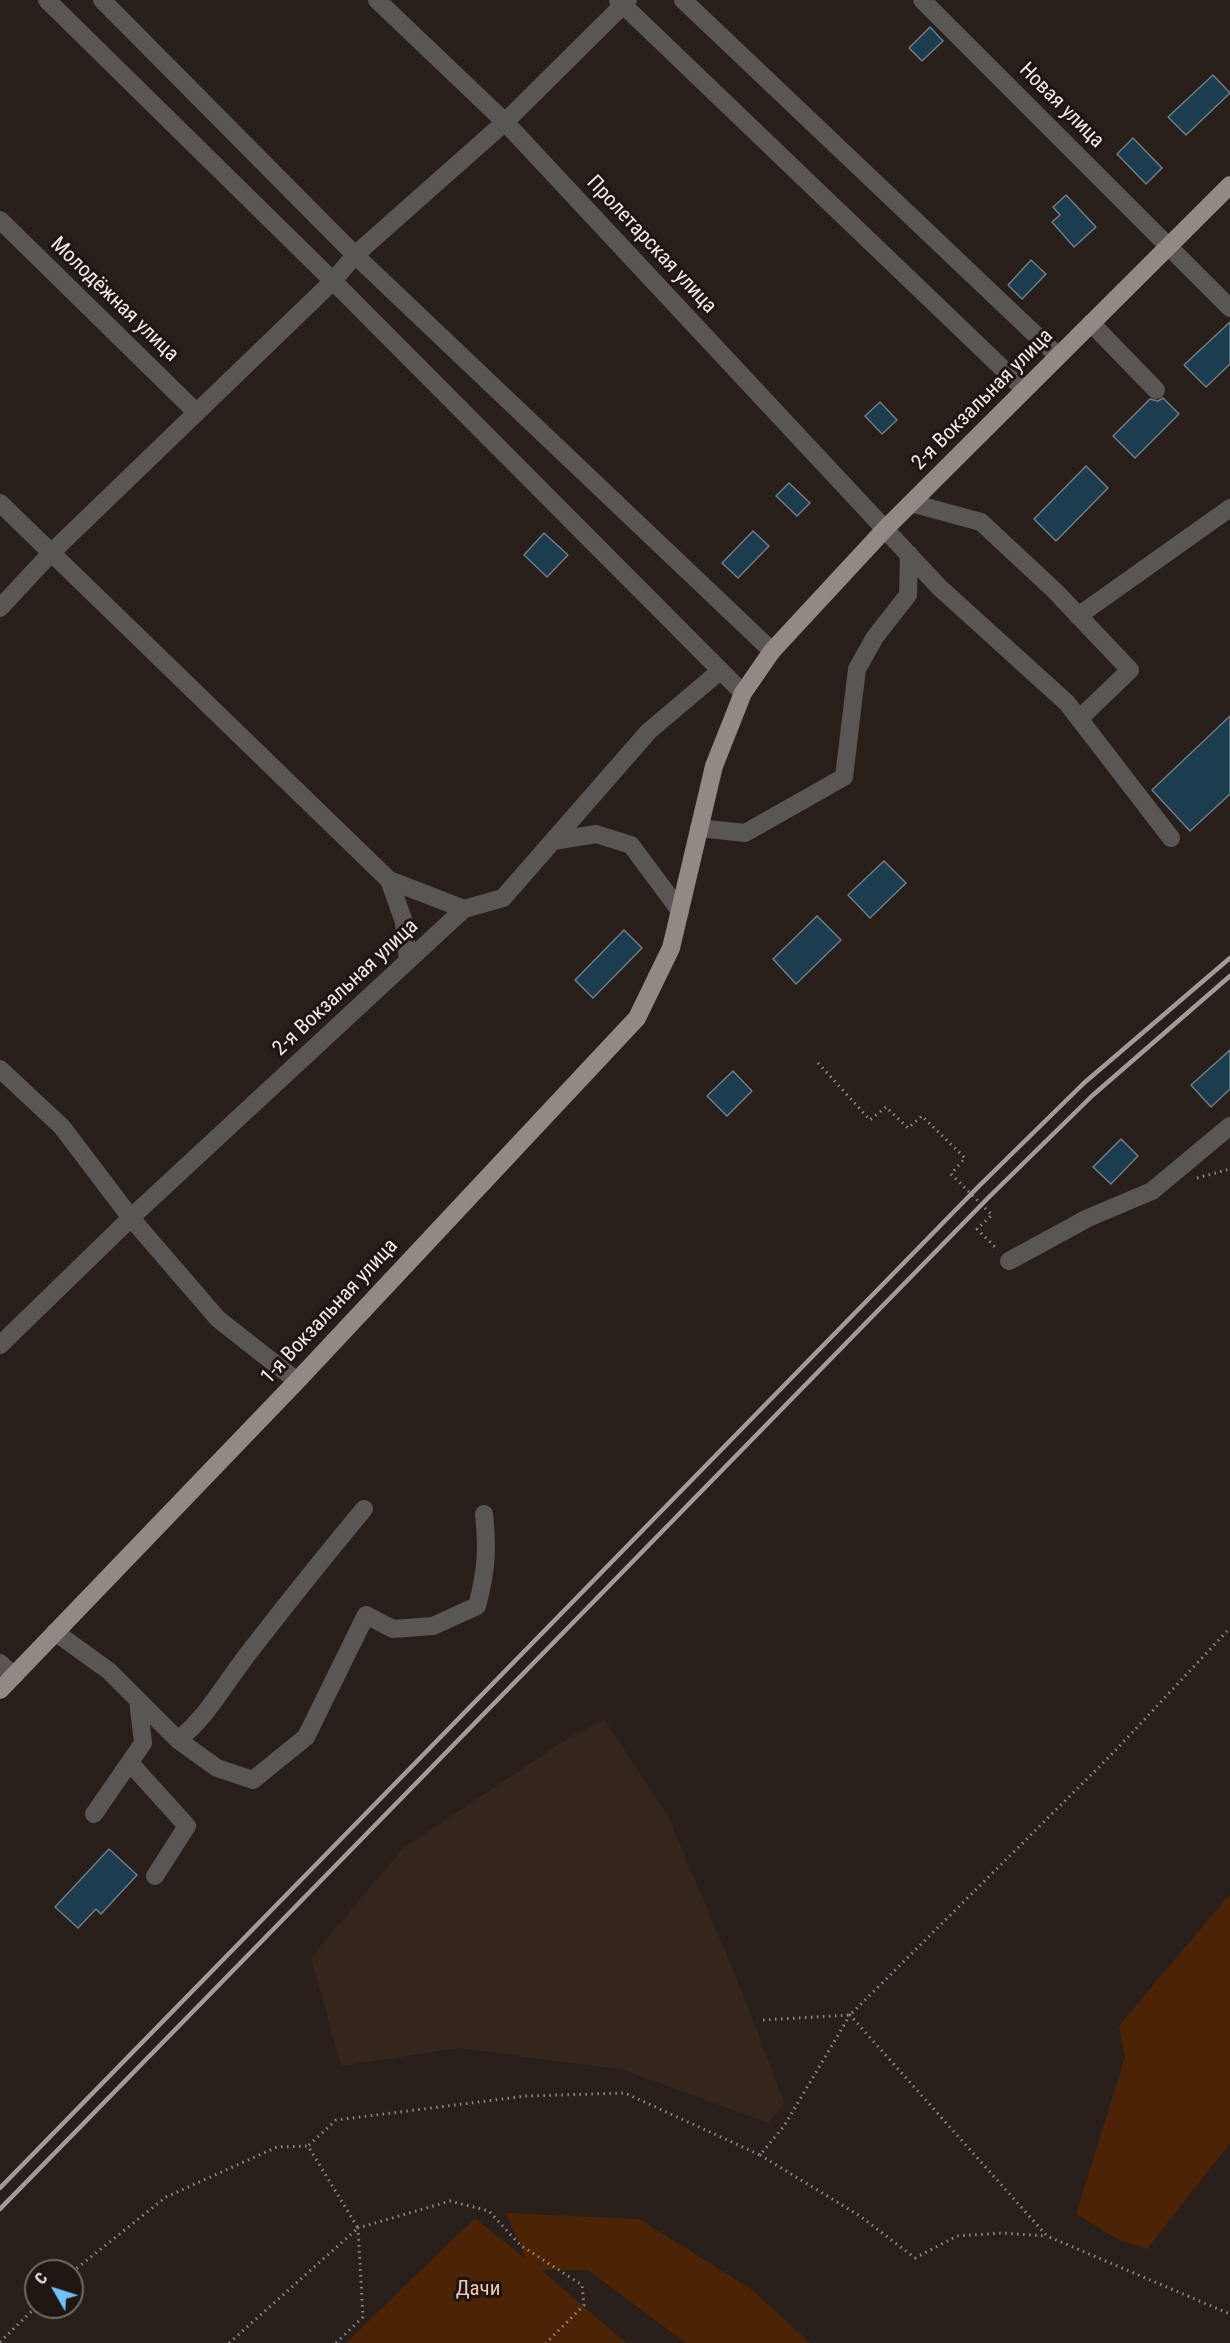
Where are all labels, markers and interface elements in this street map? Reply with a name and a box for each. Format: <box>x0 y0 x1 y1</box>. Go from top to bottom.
street label: Новая улица <box>1013 58 1109 154</box>
street label: Пролетарская улица <box>581 171 721 319</box>
street label: Молодёжная улица <box>45 232 183 368</box>
street label: 2-я Вокзальная улица <box>907 324 1059 476</box>
street label: 2-я Вокзальная улица <box>268 914 424 1062</box>
street label: 1-я Вокзальная улица <box>256 1234 404 1390</box>
north arrow <box>24 2259 84 2319</box>
text: С <box>31 2269 51 2288</box>
park label: Дачи <box>456 2277 500 2303</box>

